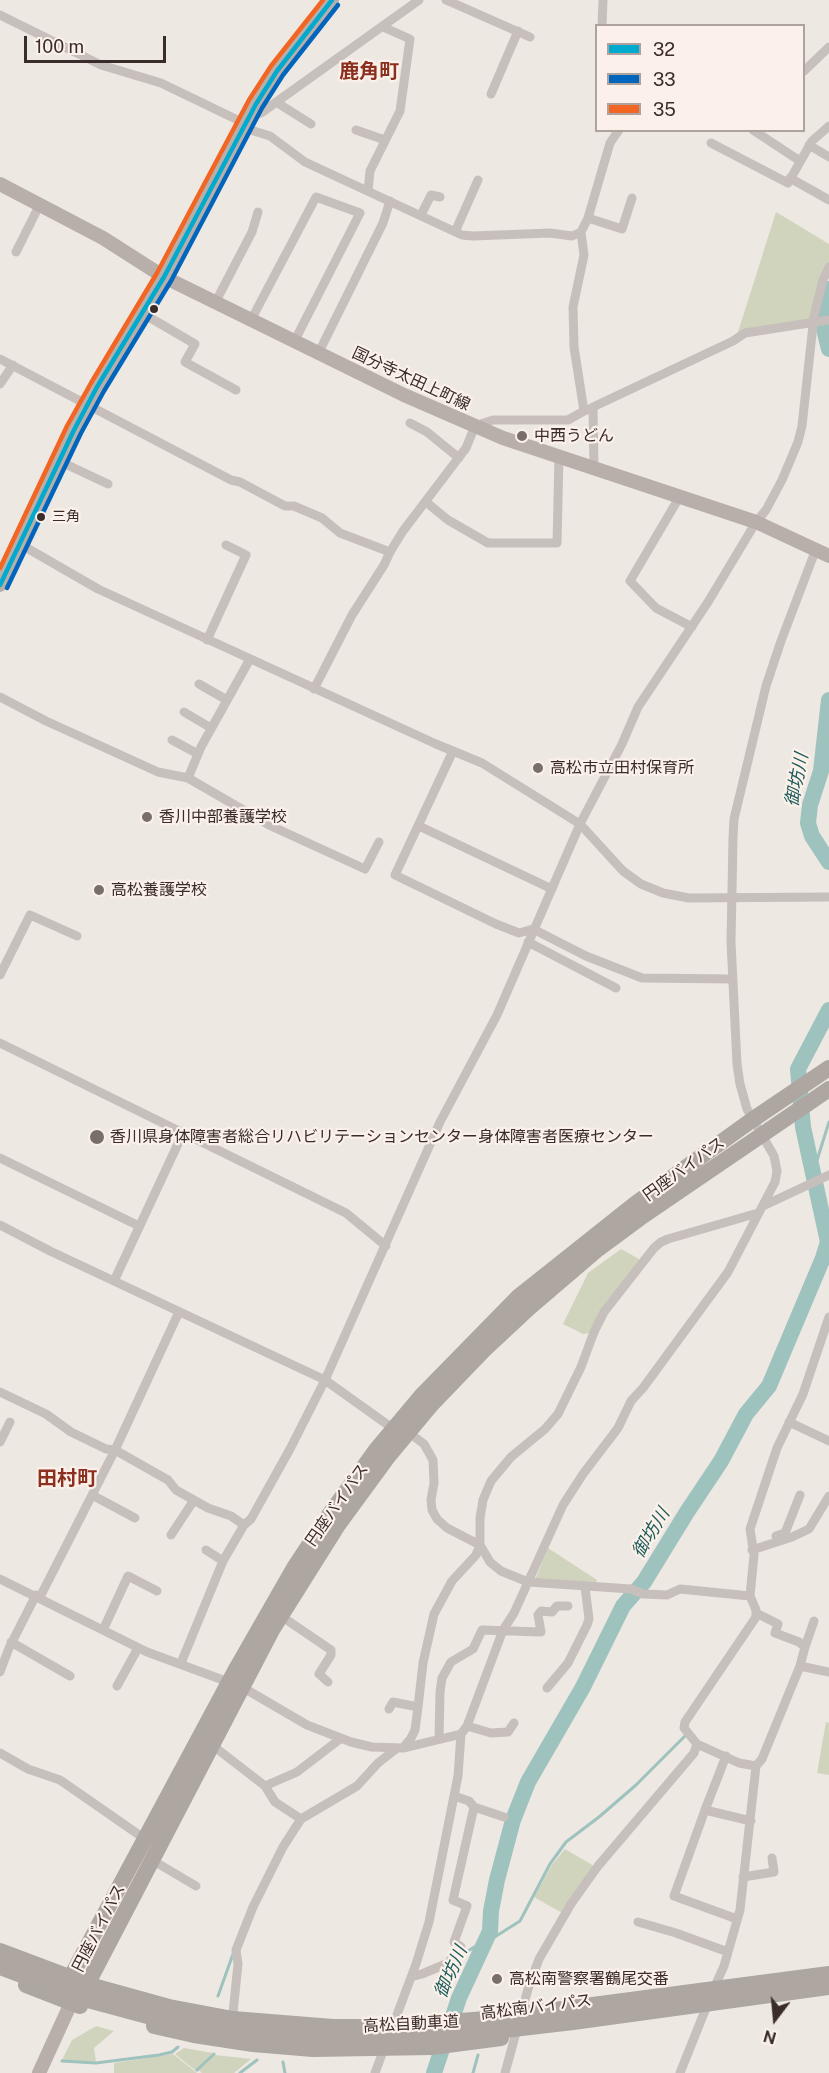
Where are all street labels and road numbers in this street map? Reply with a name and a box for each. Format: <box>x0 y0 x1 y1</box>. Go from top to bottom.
street label: 国分寺太田上町線 <box>349 343 473 415</box>
street label: 円座バイパス <box>640 1133 728 1205</box>
street label: 円座バイパス <box>302 1460 372 1550</box>
street label: 円座バイパス <box>69 1881 129 1975</box>
street label: 高松南バイパス <box>479 1991 593 2023</box>
street label: 高松自動車道 <box>363 2012 459 2036</box>

